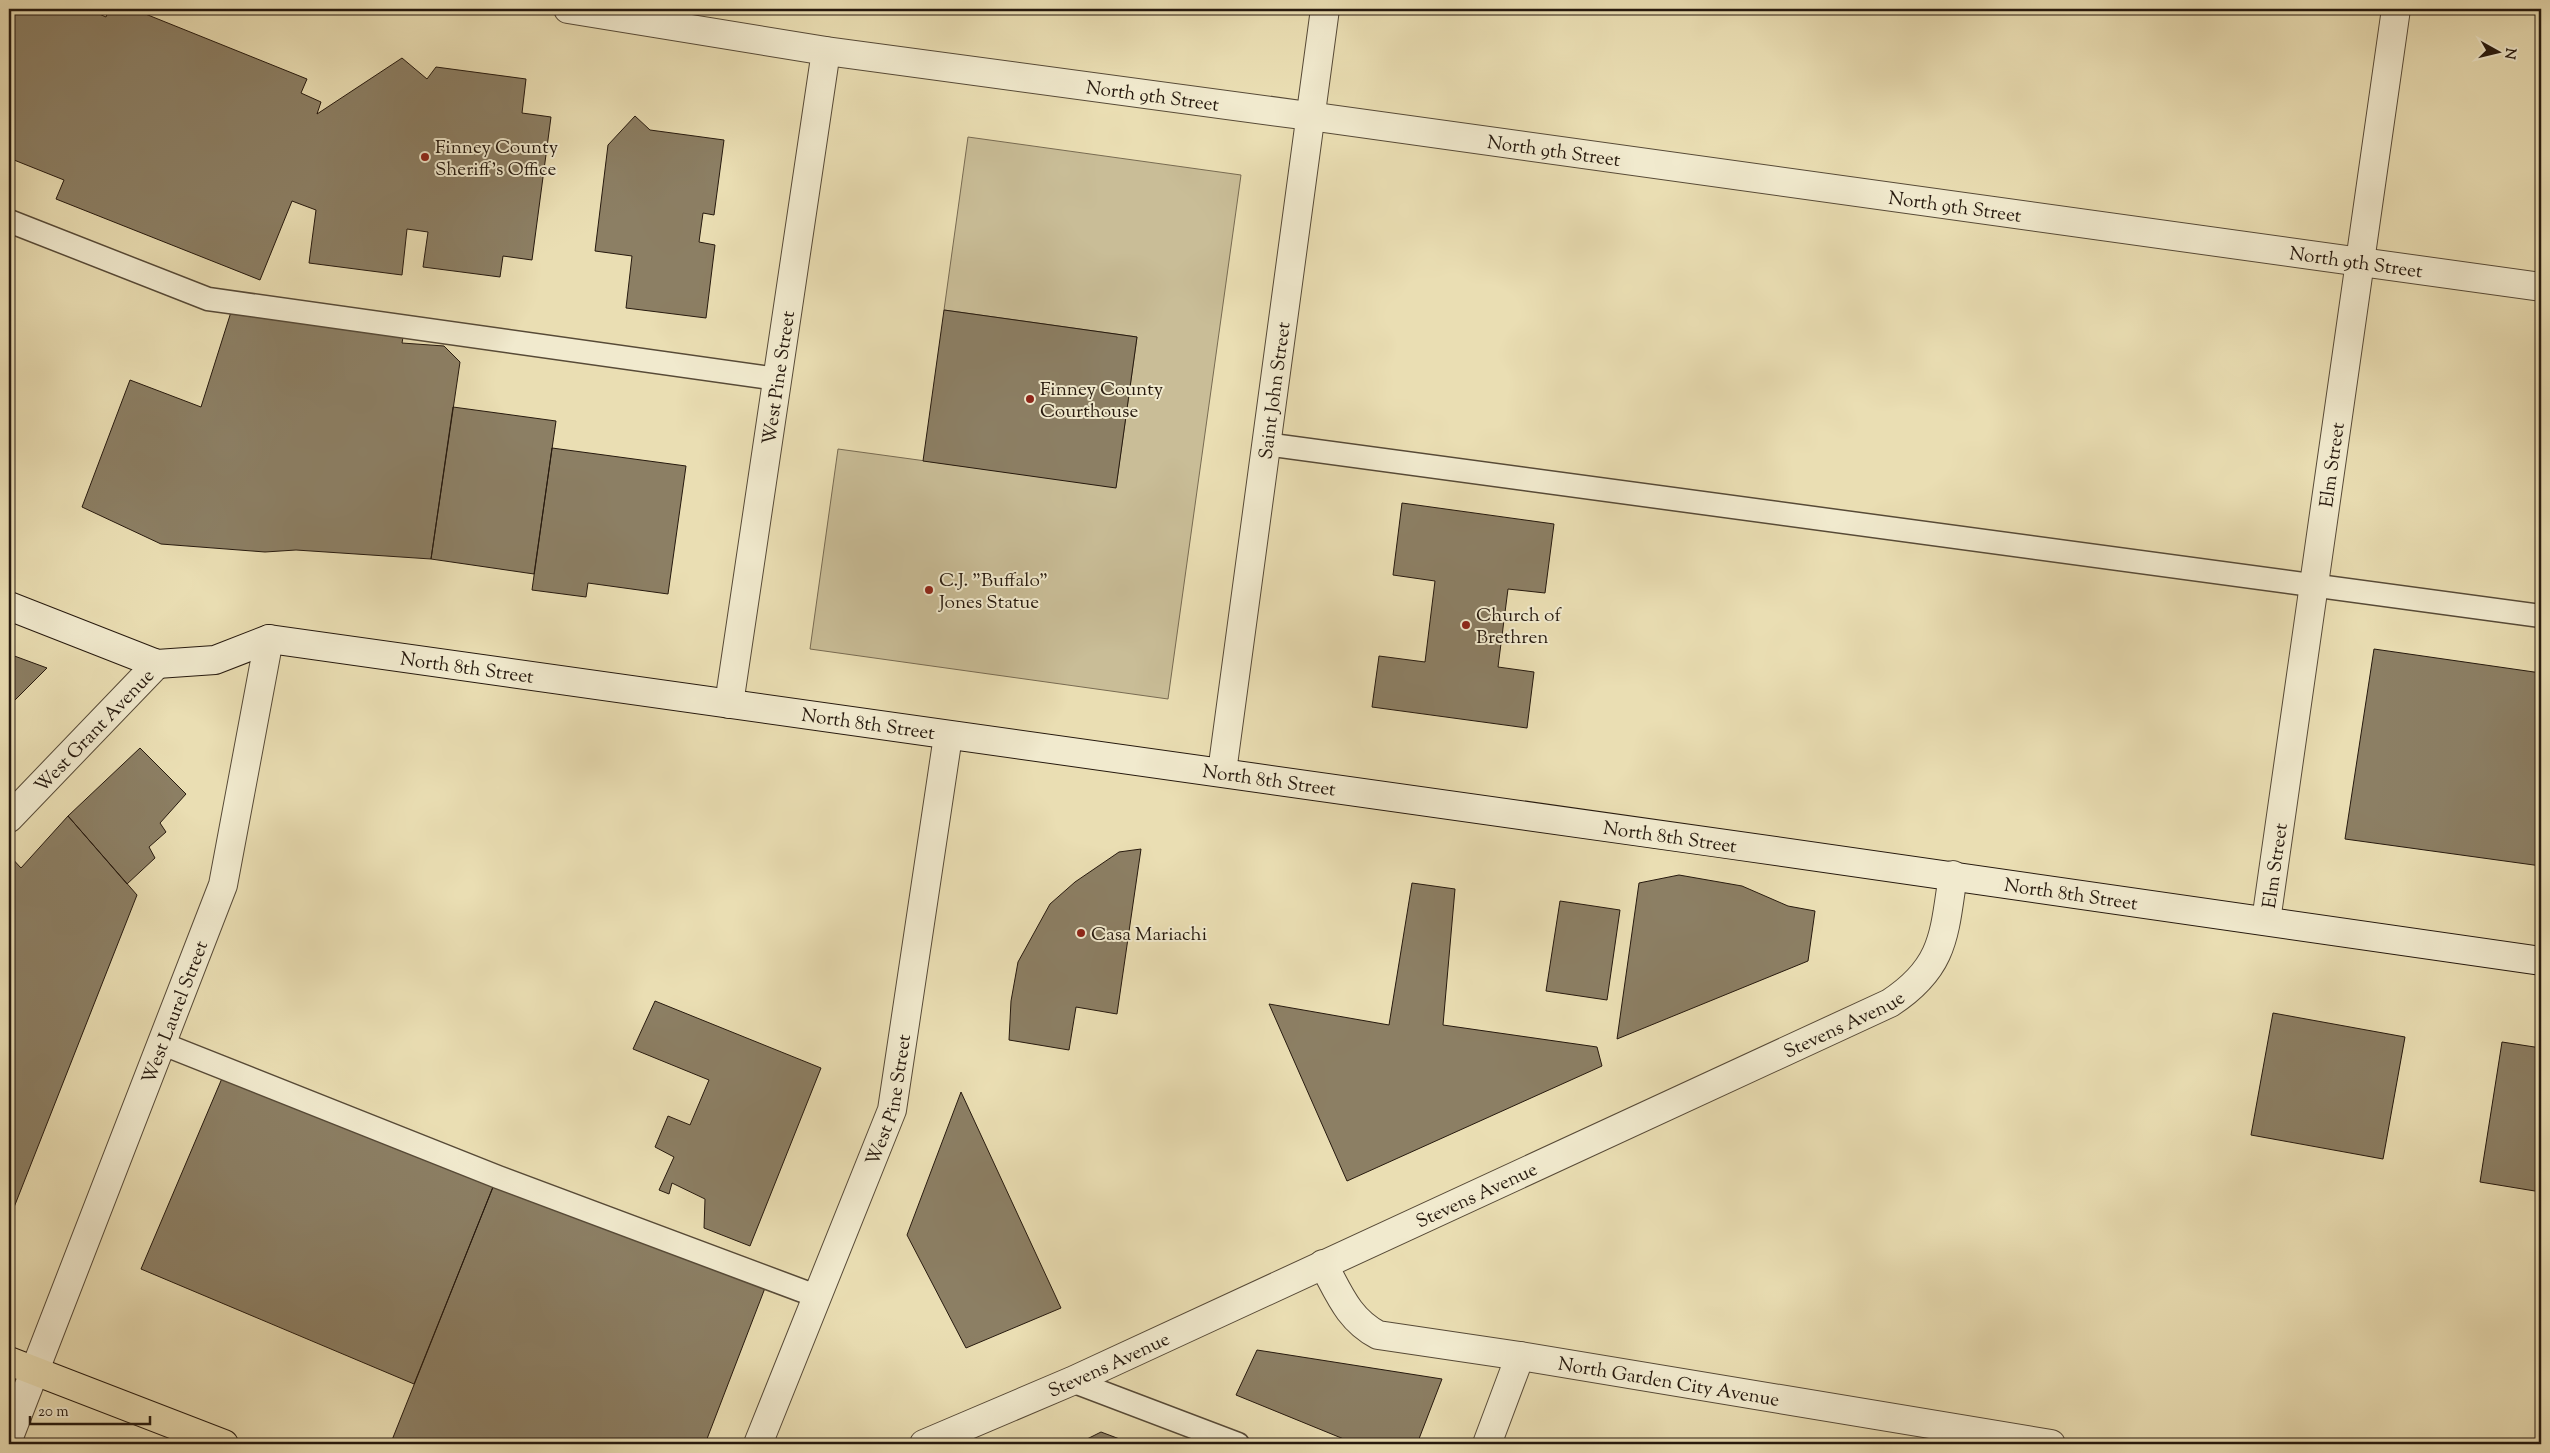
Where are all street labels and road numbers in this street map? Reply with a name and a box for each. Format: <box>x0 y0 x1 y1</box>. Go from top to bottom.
street label: North 9th Street <box>1084 75 1221 120</box>
street label: North 9th Street <box>1485 130 1622 175</box>
street label: North 9th Street <box>1886 186 2023 231</box>
street label: North 9th Street <box>2288 241 2425 286</box>
street label: West Pine Street <box>757 309 803 447</box>
street label: Saint John Street <box>1253 320 1299 461</box>
street label: Elm Street <box>2314 420 2353 509</box>
street label: North 8th Street <box>398 646 536 692</box>
street label: West Grant Avenue <box>29 664 162 800</box>
street label: North 8th Street <box>799 703 937 748</box>
street label: North 8th Street <box>1200 759 1338 805</box>
street label: North 8th Street <box>1601 816 1739 861</box>
street label: Elm Street <box>2257 821 2296 910</box>
street label: North 8th Street <box>2002 873 2140 919</box>
street label: West Laurel Street <box>136 937 216 1088</box>
street label: Stevens Avenue <box>1780 986 1911 1066</box>
street label: West Pine Street <box>860 1032 919 1170</box>
street label: Stevens Avenue <box>1412 1157 1542 1236</box>
street label: Stevens Avenue <box>1044 1327 1175 1406</box>
street label: North Garden City Avenue <box>1556 1352 1781 1415</box>

